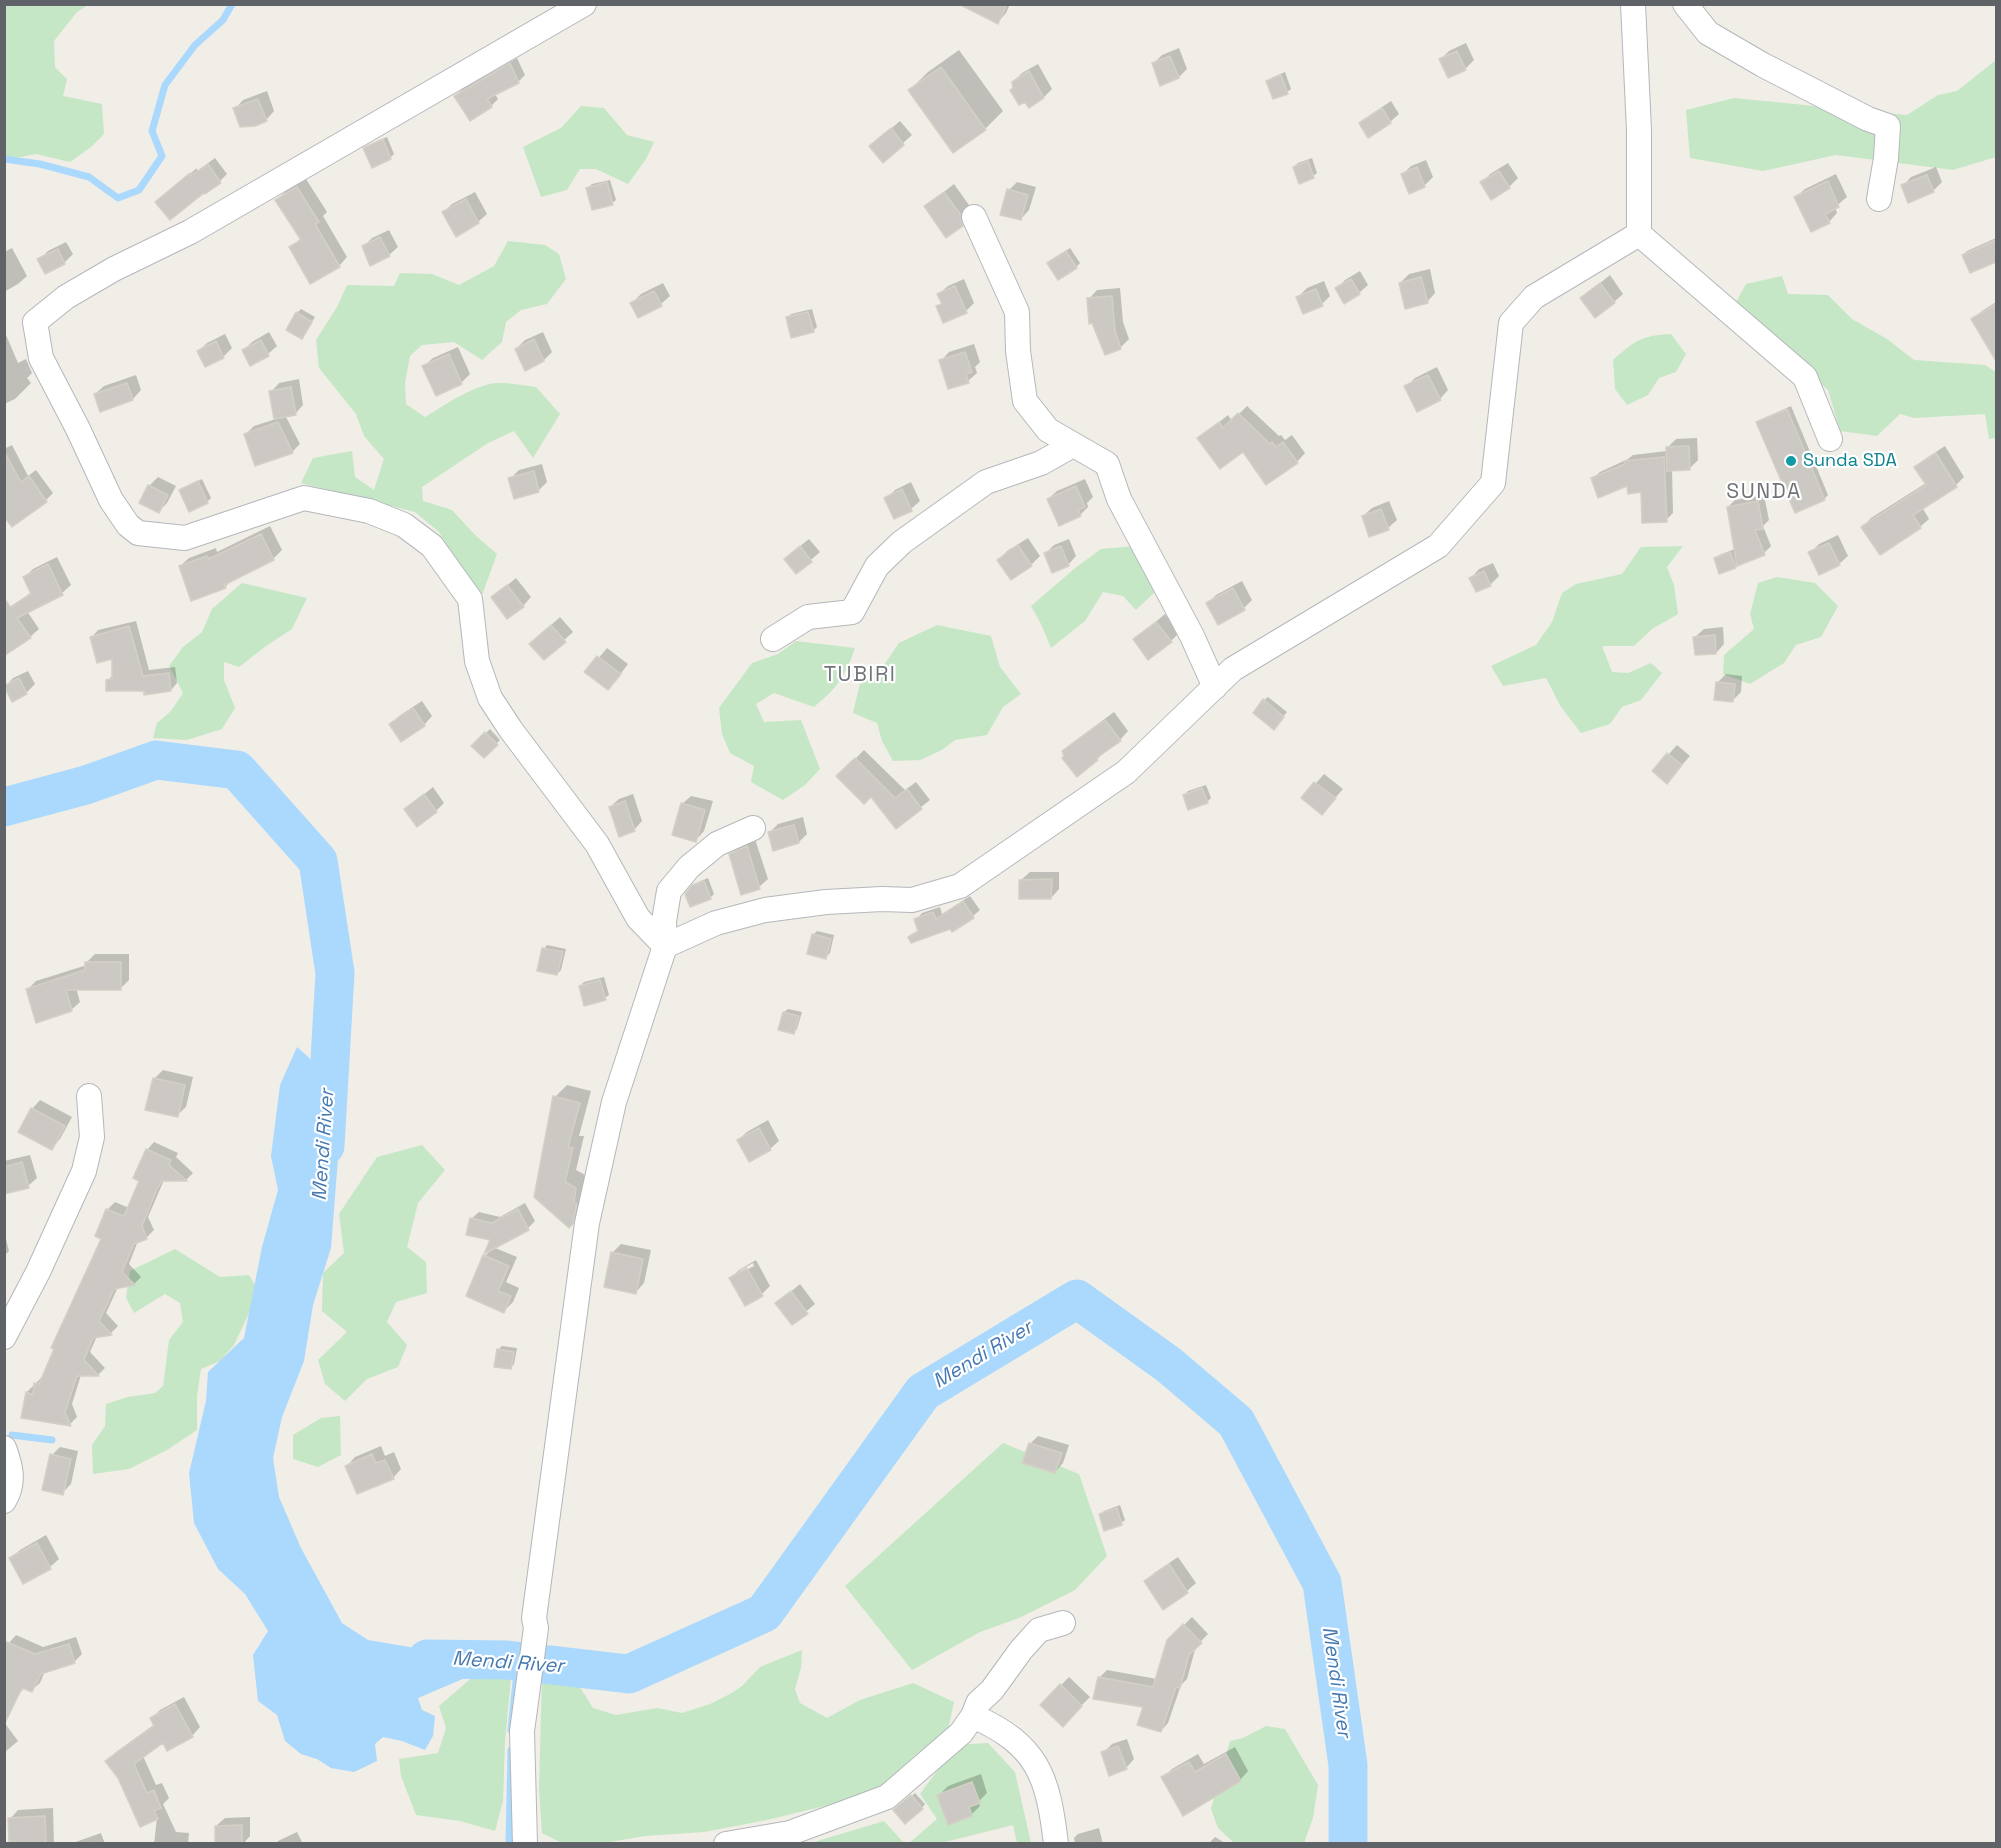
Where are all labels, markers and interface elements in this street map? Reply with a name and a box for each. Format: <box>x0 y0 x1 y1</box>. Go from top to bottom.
place label: Sunda SDA <box>1803 450 1897 472</box>
marker: Sunda SDA <box>1784 454 1798 468</box>
district label: SUNDA <box>1726 479 1802 505</box>
district label: TUBIRI <box>824 662 896 688</box>
water label: Mendi River <box>308 1089 340 1201</box>
water label: Mendi River <box>929 1316 1037 1394</box>
water label: Mendi River <box>1316 1625 1356 1739</box>
water label: Mendi River <box>452 1647 564 1679</box>

